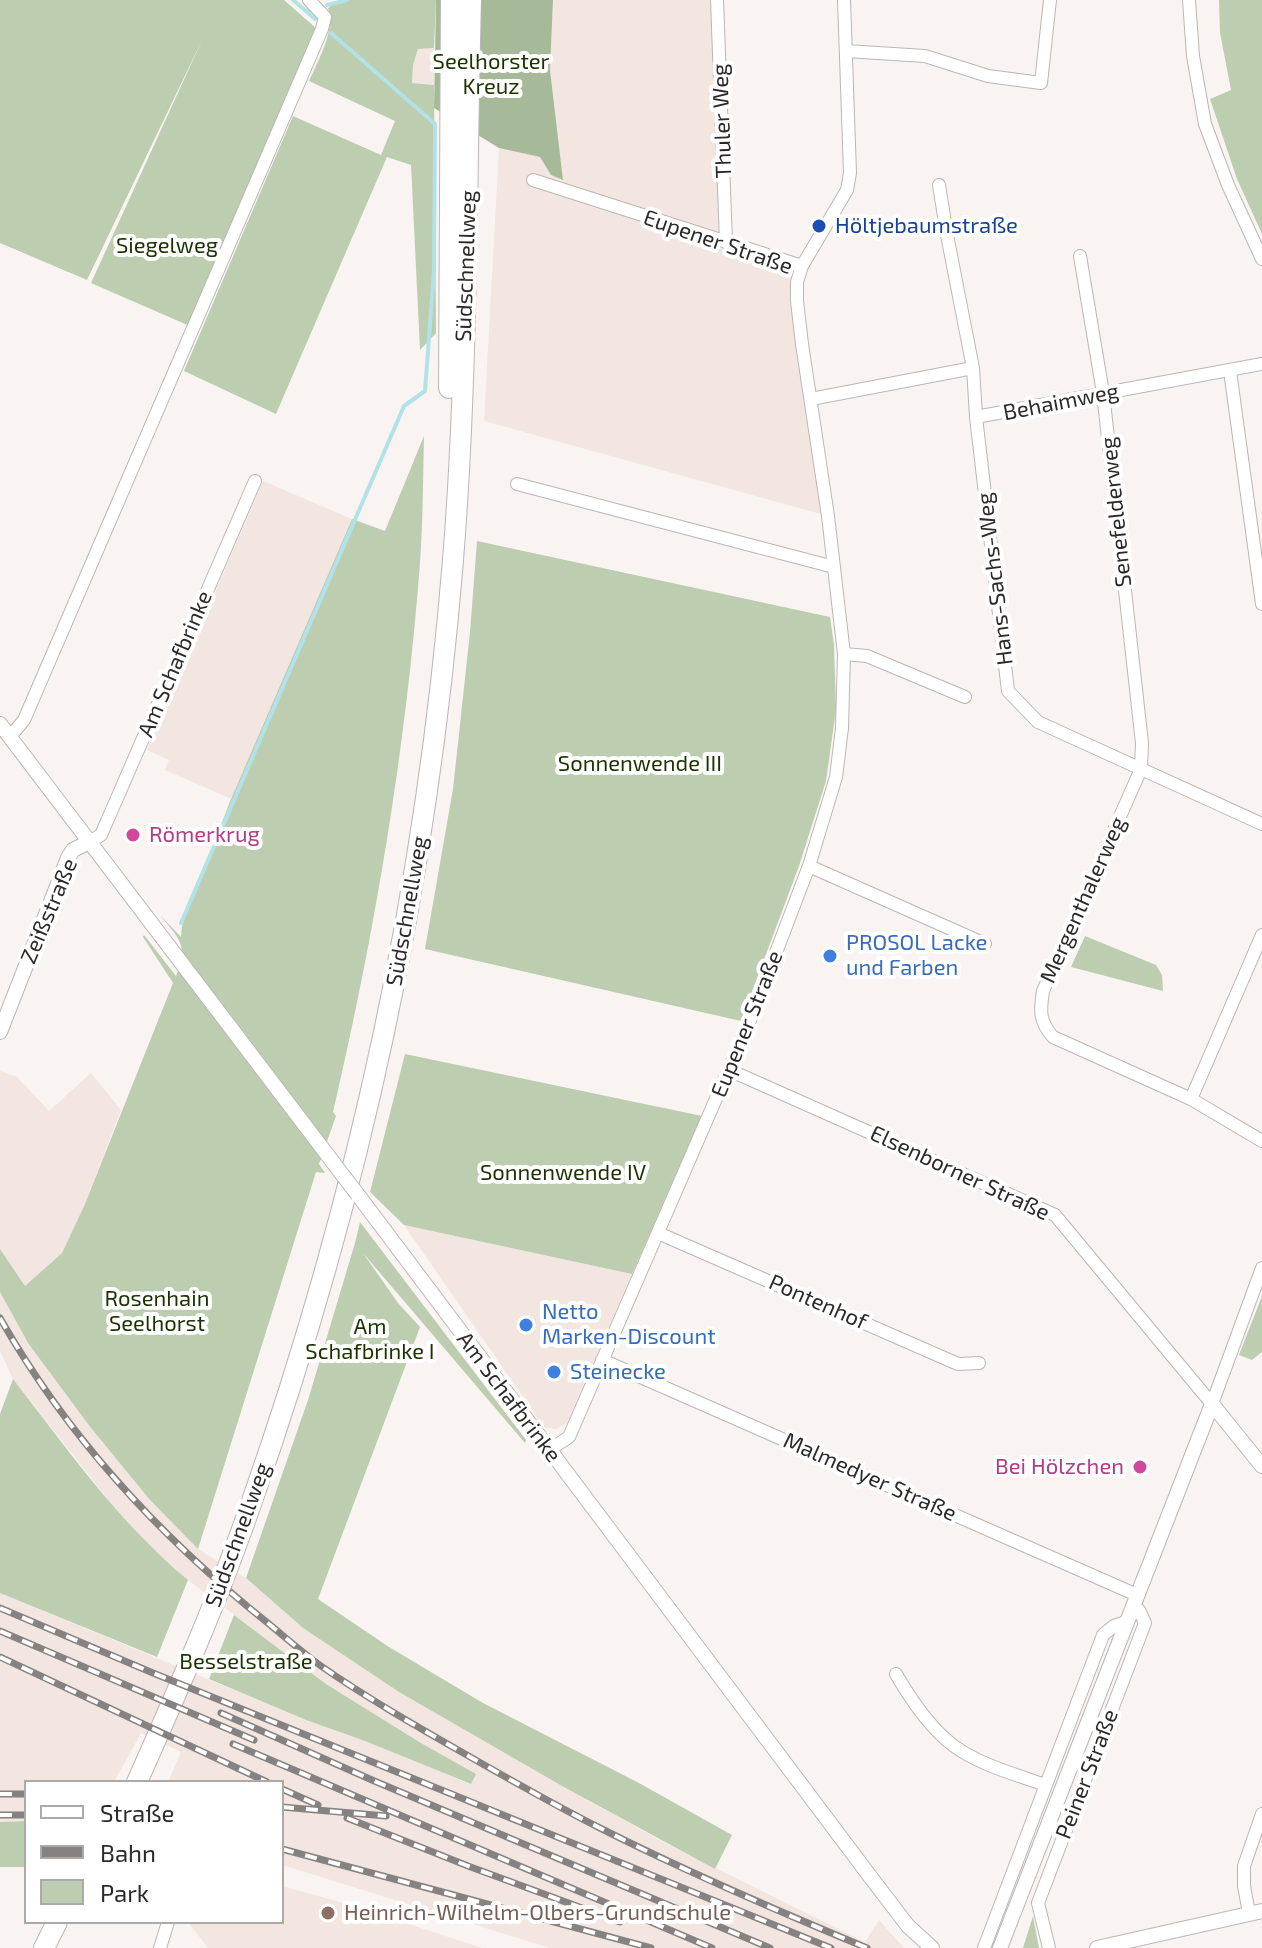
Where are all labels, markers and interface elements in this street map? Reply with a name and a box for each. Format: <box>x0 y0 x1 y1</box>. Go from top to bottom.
park label: Seelhorster Kreuz <box>433 49 549 100</box>
street label: Thuler Weg <box>707 63 737 179</box>
street label: Südschnellweg <box>450 190 482 342</box>
street label: Eupener Straße <box>640 204 796 280</box>
place label: Höltjebaumstraße <box>835 213 1018 239</box>
marker: Höltjebaumstraße <box>810 217 828 235</box>
park label: Siegelweg <box>116 233 218 259</box>
street label: Behaimweg <box>1001 378 1121 426</box>
street label: Senefelderweg <box>1095 436 1137 588</box>
street label: Hans-Sachs-Weg <box>971 491 1019 667</box>
street label: Am Schafbrinke <box>132 587 218 741</box>
park label: Sonnenwende III <box>558 751 722 777</box>
street label: Mergenthalerweg <box>1034 813 1132 987</box>
place label: Römerkrug <box>149 822 260 848</box>
marker: Römerkrug <box>124 826 142 844</box>
street label: Südschnellweg <box>381 834 433 988</box>
street label: Zeißstraße <box>15 854 83 968</box>
place label: PROSOL Lacke und Farben <box>846 930 987 982</box>
street label: Eupener Straße <box>706 947 788 1101</box>
marker: PROSOL Lacke und Farben <box>821 947 839 965</box>
street label: Elsenborner Straße <box>866 1120 1054 1226</box>
park label: Sonnenwende IV <box>480 1160 646 1186</box>
street label: Pontenhof <box>765 1269 871 1335</box>
park label: Rosenhain Seelhorst <box>105 1286 209 1338</box>
place label: Netto Marken-Discount <box>542 1299 716 1350</box>
park label: Am Schafbrinke I <box>305 1314 435 1366</box>
marker: Netto Marken-Discount <box>517 1316 535 1334</box>
street label: Am Schafbrinke <box>451 1327 567 1467</box>
place label: Steinecke <box>570 1359 666 1385</box>
marker: Steinecke <box>545 1363 563 1381</box>
street label: Malmedyer Straße <box>779 1427 961 1527</box>
place label: Bei Hölzchen <box>995 1454 1124 1480</box>
marker: Bei Hölzchen <box>1131 1458 1149 1476</box>
street label: Südschnellweg <box>200 1459 276 1611</box>
park label: Besselstraße <box>179 1649 313 1675</box>
street label: Peiner Straße <box>1050 1706 1124 1842</box>
legend <box>24 1780 284 1924</box>
text: Straße <box>100 1798 174 1827</box>
text: Bahn <box>100 1838 156 1867</box>
text: Park <box>100 1878 149 1907</box>
place label: Heinrich-Wilhelm-Olbers-Grundschule <box>344 1900 731 1926</box>
marker: Heinrich-Wilhelm-Olbers-Grundschule <box>319 1904 337 1922</box>

